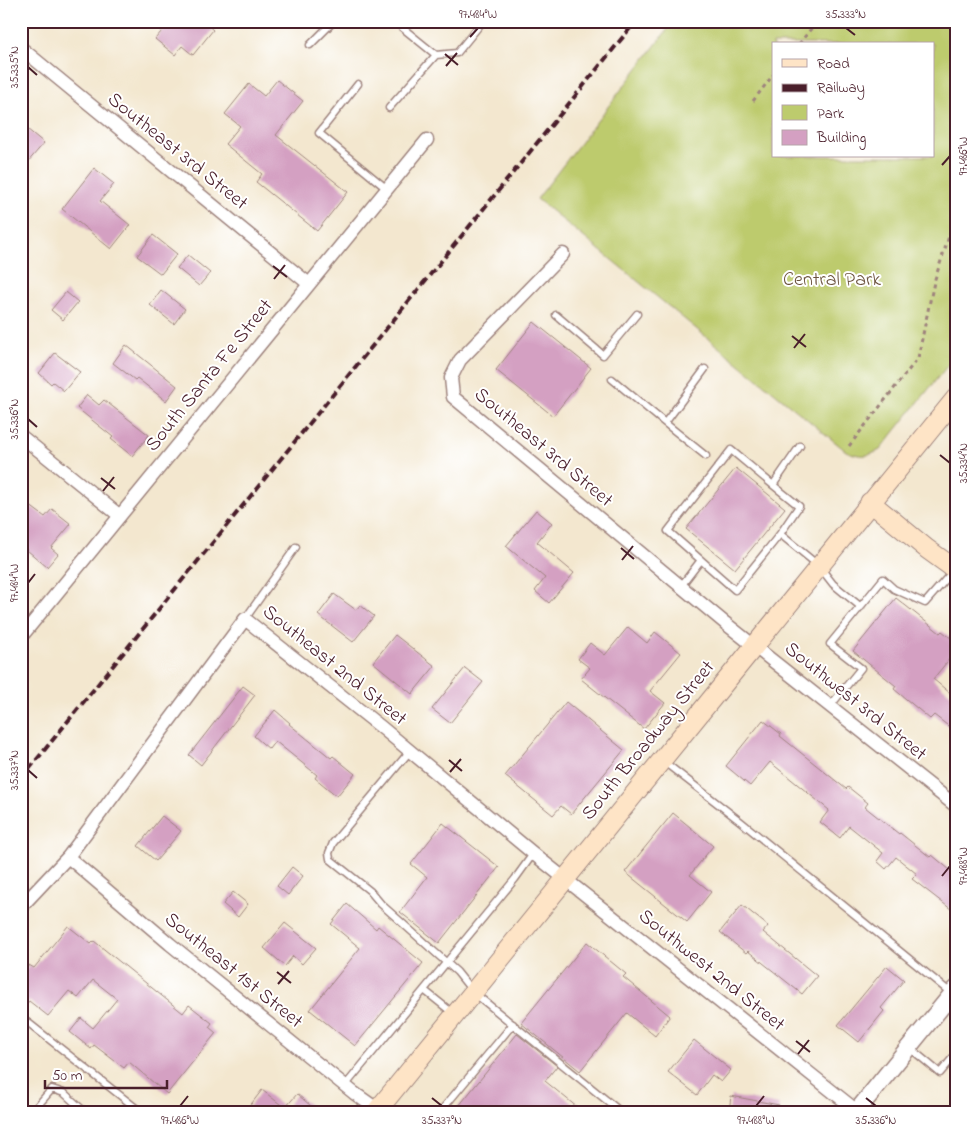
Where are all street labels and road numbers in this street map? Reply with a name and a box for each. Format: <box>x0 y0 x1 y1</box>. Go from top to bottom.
street label: Southeast 3rd Street <box>100 86 254 218</box>
street label: South Santa Fe Street <box>139 293 281 459</box>
street label: Southeast 3rd Street <box>467 381 619 515</box>
street label: Southeast 2nd Street <box>255 598 413 734</box>
street label: Southwest 3rd Street <box>778 635 933 769</box>
street label: South Broadway Street <box>575 655 723 827</box>
street label: Southwest 2nd Street <box>631 903 791 1039</box>
street label: Southeast 1st Street <box>157 906 309 1036</box>

